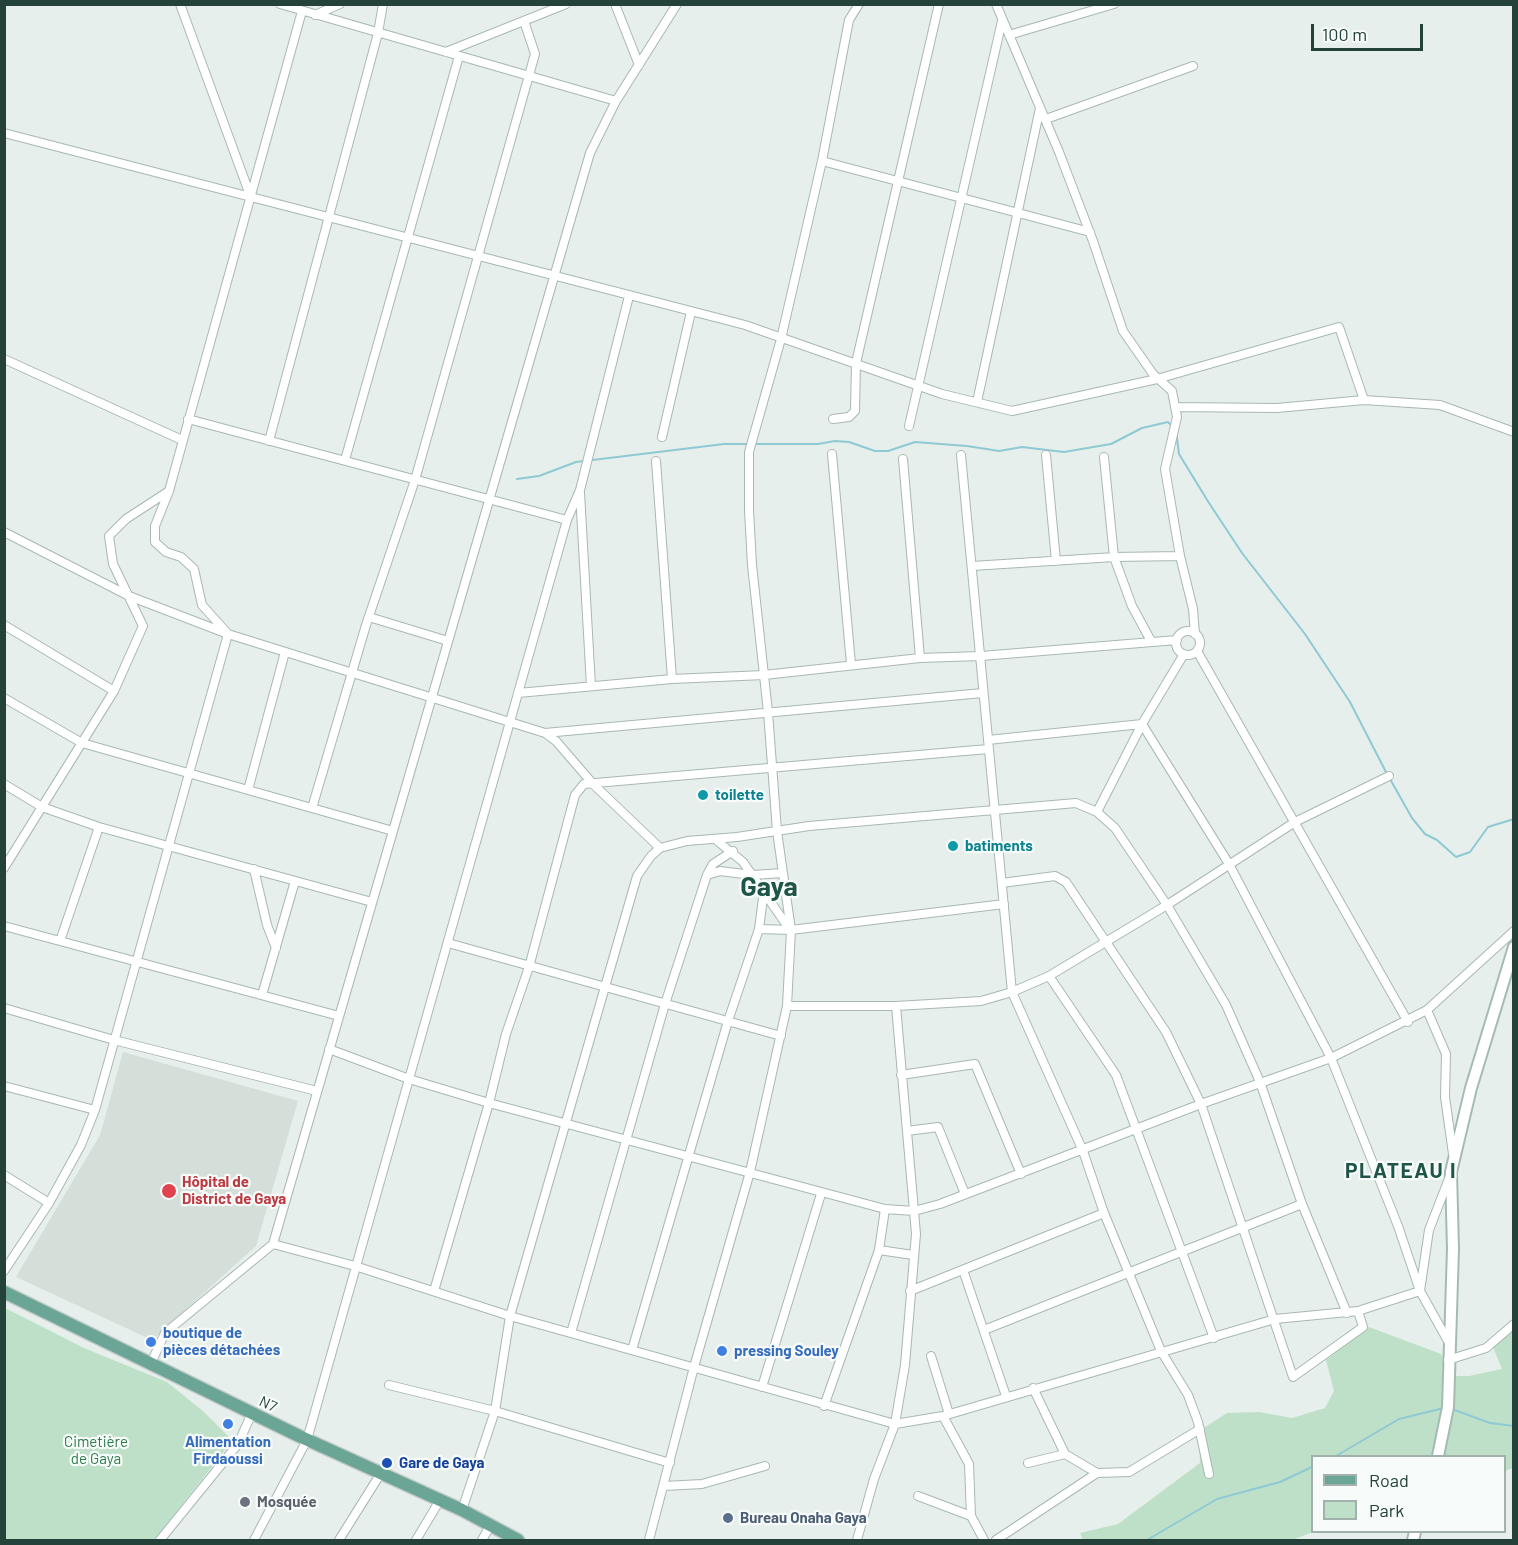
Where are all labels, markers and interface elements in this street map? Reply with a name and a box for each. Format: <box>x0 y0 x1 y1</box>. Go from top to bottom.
scale bar <box>1314 12 1426 50</box>
text: 100 m <box>1322 23 1367 45</box>
place label: toilette <box>715 786 764 804</box>
marker: toilette <box>696 788 710 802</box>
place label: batiments <box>965 837 1033 855</box>
marker: batiments <box>946 839 960 853</box>
district label: Gaya <box>740 871 798 903</box>
district label: PLATEAU I <box>1345 1158 1457 1184</box>
place label: Hôpital de District de Gaya <box>182 1173 286 1208</box>
marker: Hôpital de District de Gaya <box>160 1182 178 1200</box>
place label: boutique de pièces détachées <box>163 1324 280 1359</box>
marker: boutique de pièces détachées <box>144 1335 158 1349</box>
place label: pressing Souley <box>734 1342 839 1360</box>
marker: pressing Souley <box>715 1344 729 1358</box>
street label: N7 <box>256 1392 280 1416</box>
marker: Alimentation Firdaoussi <box>221 1417 235 1431</box>
park label: Cimetière de Gaya <box>64 1433 128 1468</box>
place label: Alimentation Firdaoussi <box>185 1433 271 1468</box>
place label: Gare de Gaya <box>399 1454 484 1472</box>
legend <box>1311 1455 1506 1533</box>
marker: Gare de Gaya <box>380 1456 394 1470</box>
text: Road <box>1369 1469 1409 1491</box>
place label: Mosquée <box>257 1493 317 1511</box>
marker: Mosquée <box>238 1495 252 1509</box>
text: Park <box>1369 1499 1404 1521</box>
place label: Bureau Onaha Gaya <box>740 1509 867 1527</box>
marker: Bureau Onaha Gaya <box>721 1511 735 1525</box>

